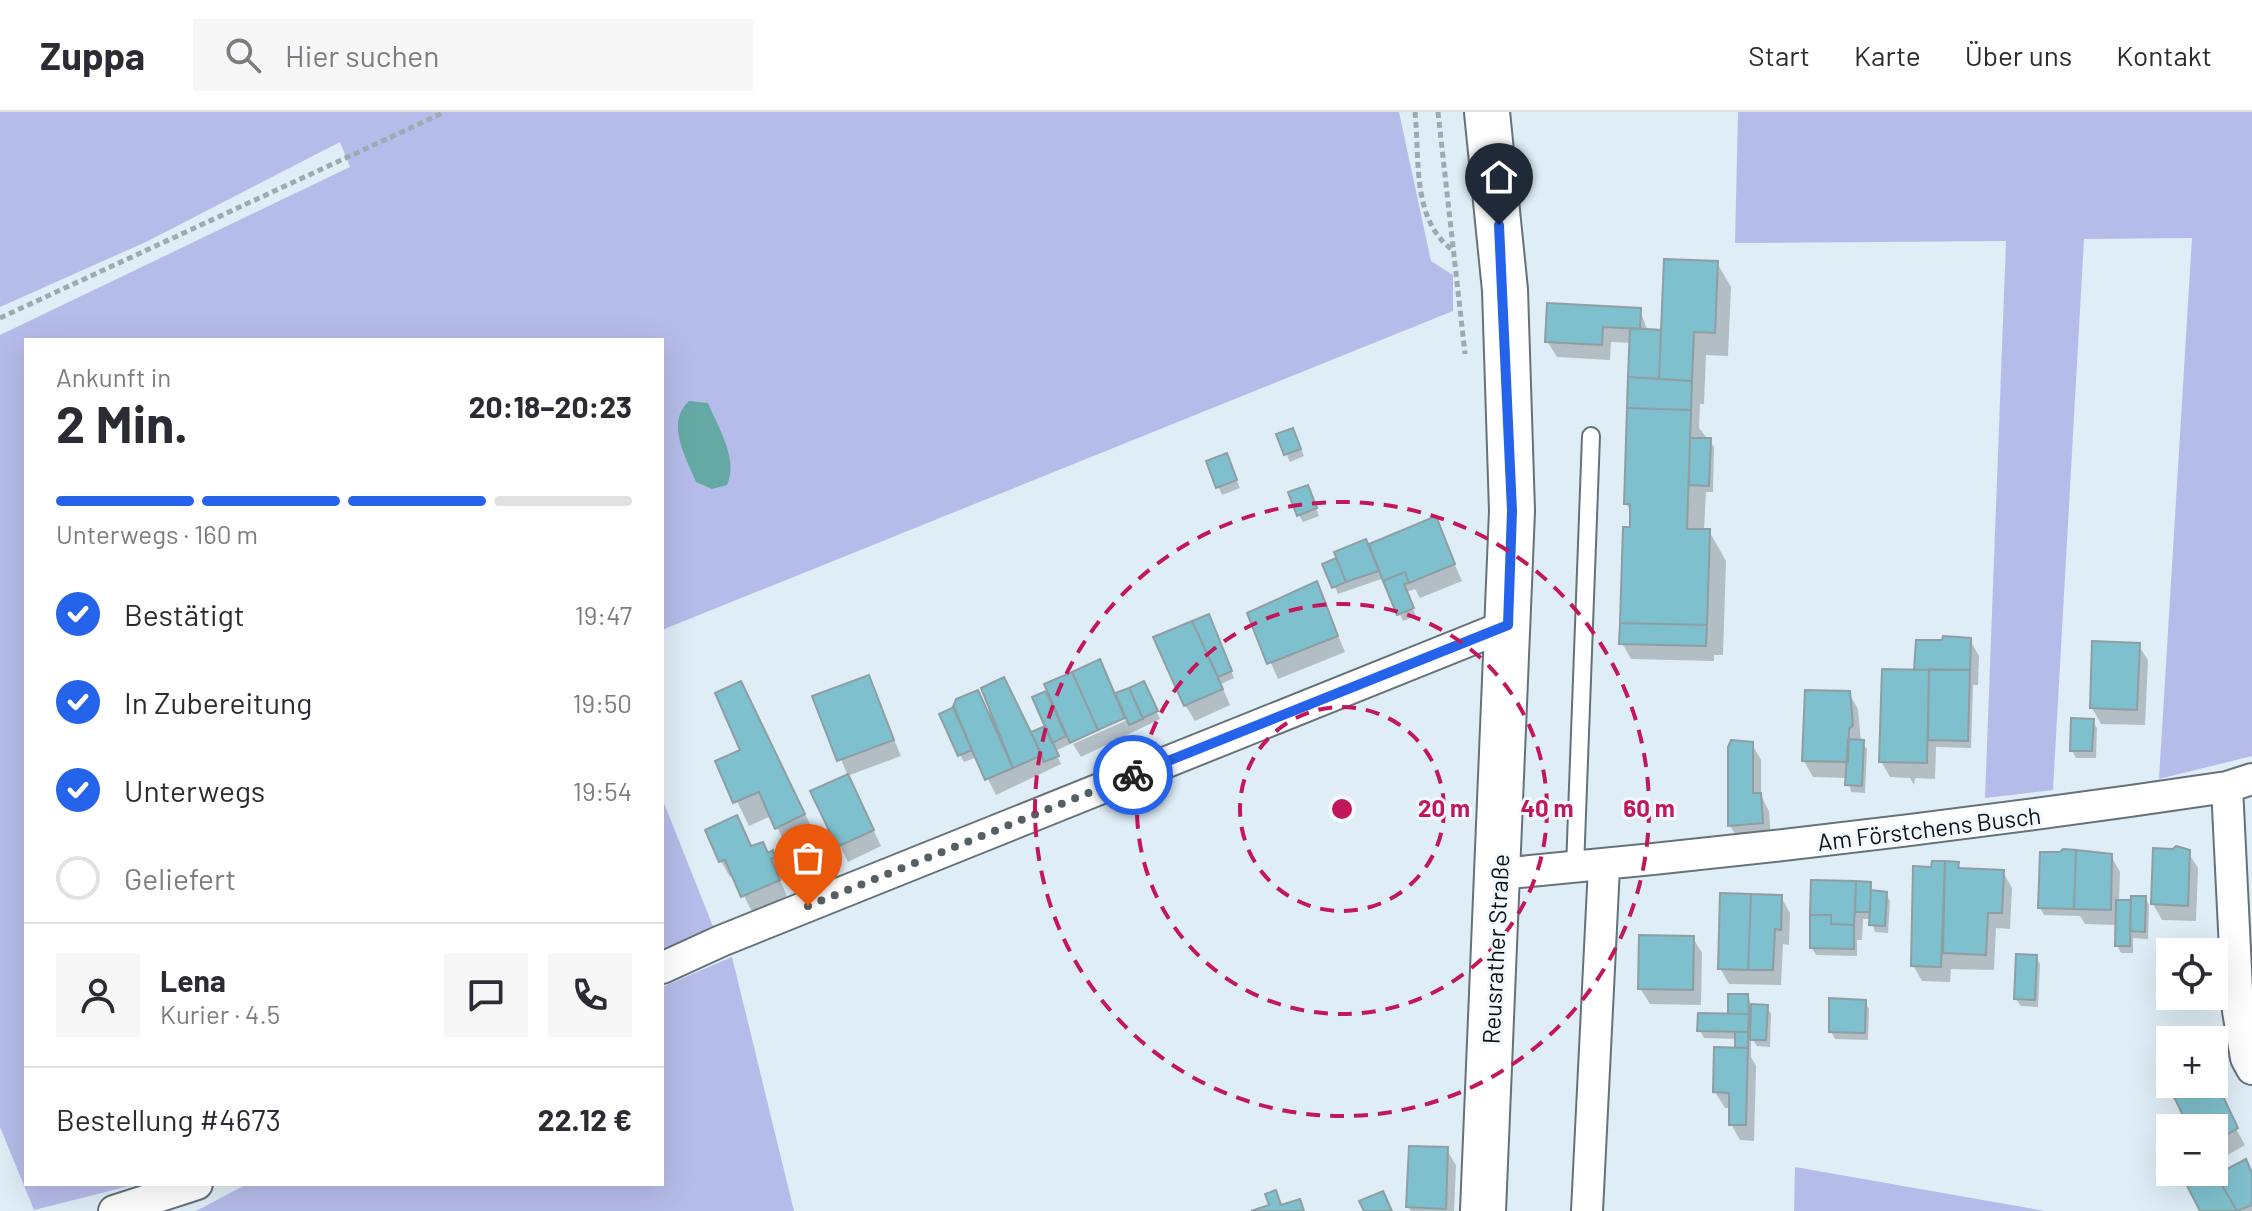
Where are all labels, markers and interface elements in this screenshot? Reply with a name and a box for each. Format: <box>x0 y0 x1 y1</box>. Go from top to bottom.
search box <box>193 19 753 91</box>
text: Zuppa <box>40 32 145 78</box>
icon: search <box>221 33 265 77</box>
text: Hier suchen <box>285 37 440 73</box>
text: Start <box>1748 38 1810 72</box>
text: Karte <box>1854 38 1921 72</box>
text: Über uns <box>1965 38 2072 72</box>
text: Kontakt <box>2116 38 2212 72</box>
pin <box>1465 143 1533 225</box>
icon: home <box>1477 155 1521 199</box>
text: Ankunft in <box>56 361 171 392</box>
text: 20:18–20:23 <box>469 388 632 424</box>
text: 2 Min. <box>56 391 188 453</box>
text: Unterwegs · 160 m <box>56 518 258 549</box>
icon: check <box>56 592 100 636</box>
text: Bestätigt <box>124 596 245 632</box>
text: 19:47 <box>575 599 632 630</box>
icon: check <box>56 680 100 724</box>
text: In Zubereitung <box>124 684 312 720</box>
text: 19:50 <box>572 687 632 718</box>
courier <box>1093 735 1173 815</box>
icon: bike <box>1111 753 1155 797</box>
icon: check <box>56 768 100 812</box>
text: Unterwegs <box>124 772 265 808</box>
text: 19:54 <box>573 775 632 806</box>
text: 20 m <box>1418 793 1470 822</box>
text: 40 m <box>1520 793 1574 822</box>
text: 60 m <box>1623 793 1675 822</box>
centre of rings <box>1328 795 1356 823</box>
street label: Am Förstchens Busch <box>1815 800 2043 856</box>
pin <box>774 824 842 906</box>
icon: bag <box>786 836 830 880</box>
street label: Reusrather Straße <box>1476 853 1514 1045</box>
text: Geliefert <box>124 860 236 896</box>
map controls <box>2156 938 2228 1186</box>
button: locate <box>2156 938 2228 1010</box>
button: person <box>56 953 140 1037</box>
button: chat <box>444 953 528 1037</box>
button: phone <box>548 953 632 1037</box>
text: Lena <box>160 962 226 998</box>
text: Kurier · 4.5 <box>160 998 280 1029</box>
button: + <box>2156 1026 2228 1098</box>
text: Bestellung #4673 <box>56 1101 281 1137</box>
text: 22.12 € <box>538 1101 632 1137</box>
button: − <box>2156 1114 2228 1186</box>

